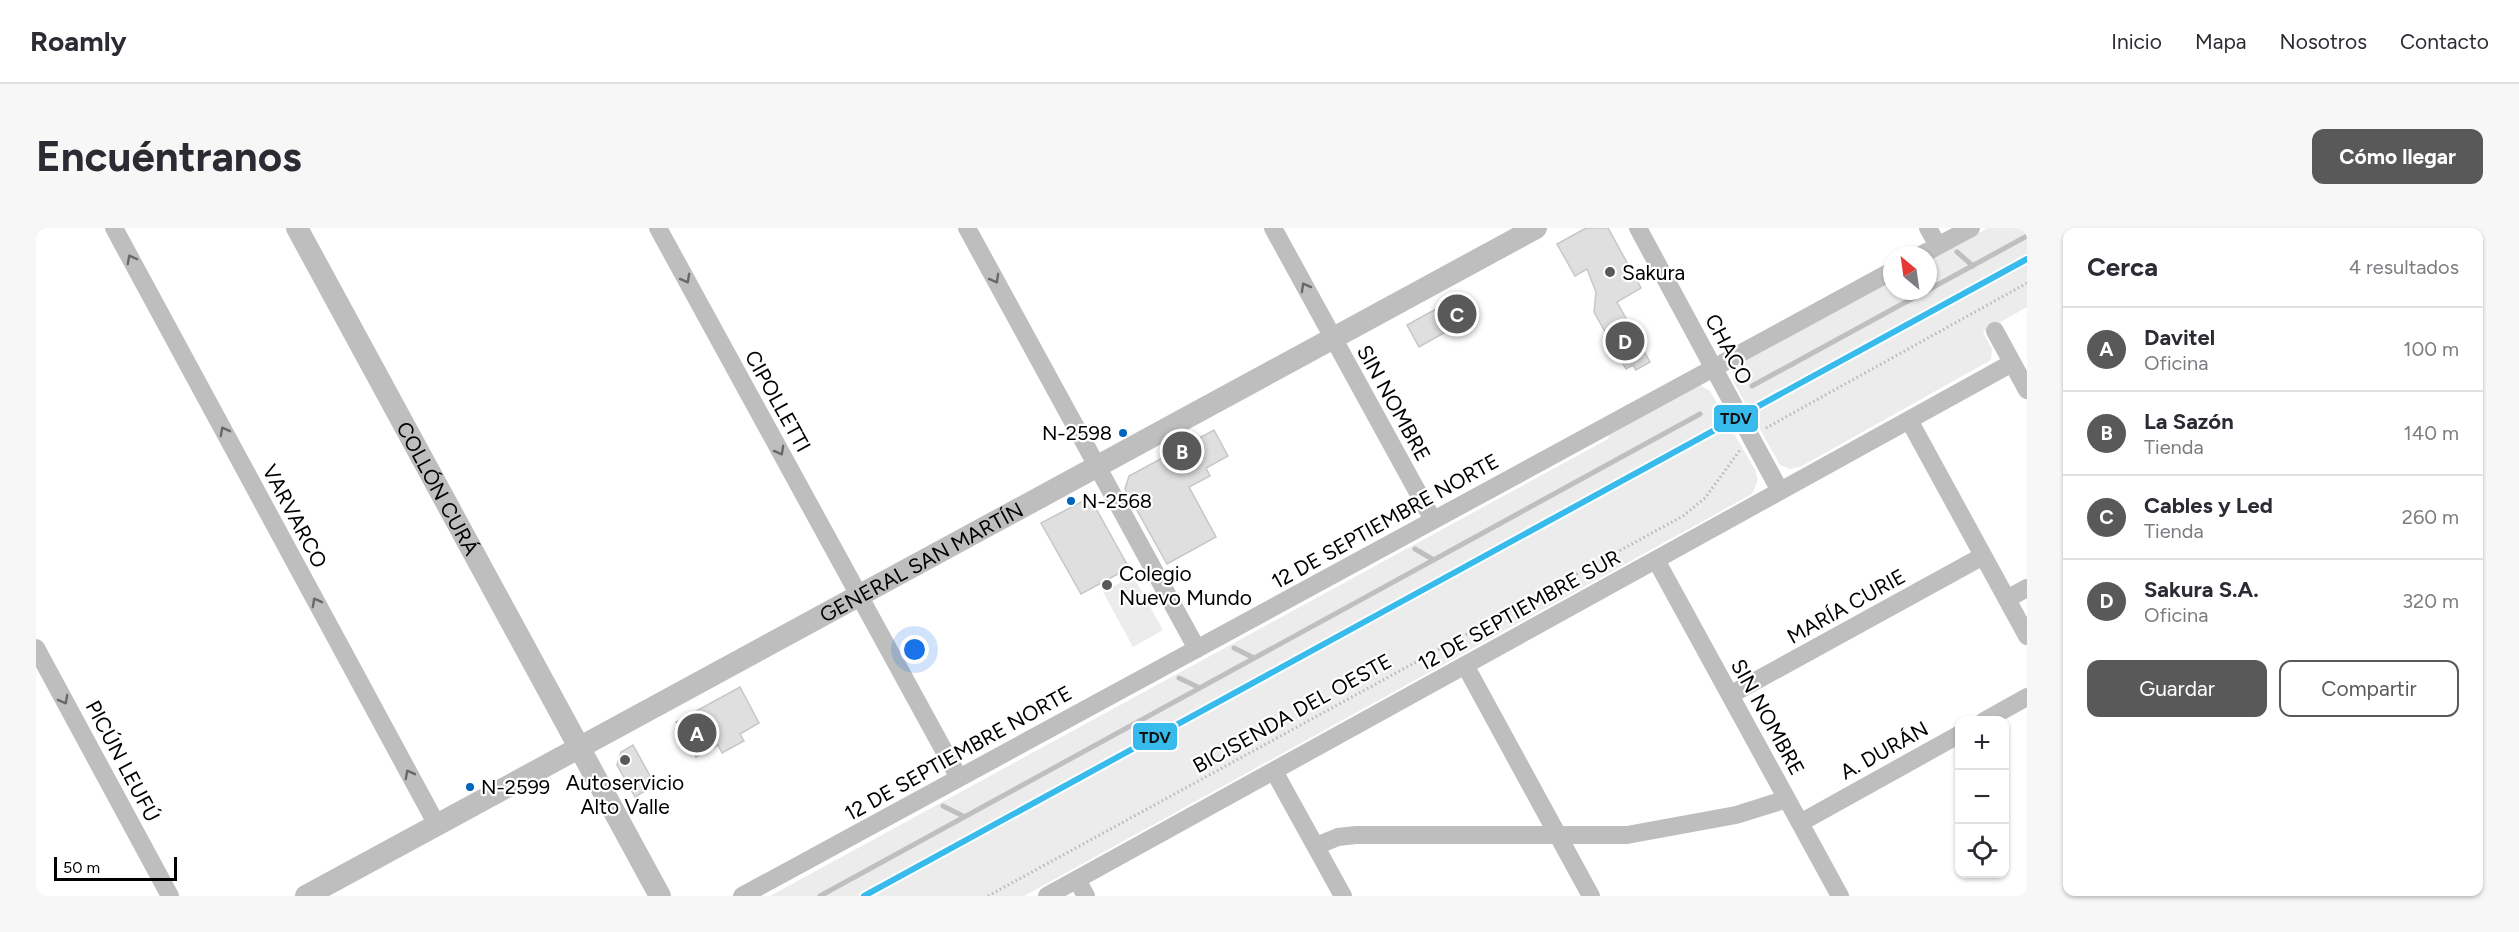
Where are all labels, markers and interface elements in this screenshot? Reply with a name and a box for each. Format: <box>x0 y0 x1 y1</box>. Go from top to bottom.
text: Roamly <box>30 24 127 58</box>
text: Inicio <box>2111 29 2162 54</box>
text: Mapa <box>2195 29 2247 54</box>
text: Nosotros <box>2280 29 2367 54</box>
text: Contacto <box>2400 29 2489 54</box>
button: Cómo llegar <box>2312 129 2483 184</box>
text: Encuéntranos <box>36 131 302 182</box>
north arrow <box>1883 246 1937 300</box>
text: Cerca <box>2087 251 2158 283</box>
one-way arrow <box>127 255 138 265</box>
text: 4 resultados <box>2349 255 2459 279</box>
place label: Sakura <box>1622 260 1685 285</box>
marker: Sakura <box>1603 265 1617 279</box>
one-way arrow <box>679 273 690 284</box>
one-way arrow <box>988 273 999 284</box>
one-way arrow <box>1301 283 1312 293</box>
pin: C <box>1438 292 1476 337</box>
street label: CHACO <box>1700 310 1758 388</box>
pin: D <box>1606 318 1644 364</box>
text: Davitel <box>2144 324 2215 351</box>
text: A <box>2099 337 2114 361</box>
text: 100 m <box>2403 337 2459 361</box>
street label: SIN NOMBRE <box>1352 341 1436 465</box>
street label: CIPOLLETTI <box>740 346 816 456</box>
text: Oficina <box>2144 351 2208 375</box>
line badge: TDV <box>1713 404 1759 433</box>
text: La Sazón <box>2144 408 2234 435</box>
text: TDV <box>1720 409 1752 428</box>
street label: COLLÓN CURÁ <box>392 417 485 559</box>
place label: N-2598 <box>1042 421 1112 445</box>
text: B <box>2100 421 2113 445</box>
text: 140 m <box>2404 421 2459 445</box>
one-way arrow <box>220 427 231 437</box>
marker: N-2598 <box>1117 427 1129 439</box>
pin: B <box>1162 428 1202 474</box>
text: Tienda <box>2144 435 2204 459</box>
one-way arrow <box>772 444 784 455</box>
street label: 12 DE SEPTIEMBRE NORTE <box>1267 448 1503 594</box>
street label: VARVARCO <box>257 460 333 572</box>
place label: N-2568 <box>1082 489 1152 513</box>
text: Cables y Led <box>2144 492 2273 519</box>
marker: N-2568 <box>1065 495 1077 507</box>
street label: GENERAL SAN MARTÍN <box>815 497 1027 627</box>
text: C <box>2099 505 2114 529</box>
text: 260 m <box>2402 505 2459 529</box>
text: Tienda <box>2144 519 2204 543</box>
street label: 12 DE SEPTIEMBRE SUR <box>1414 544 1624 676</box>
place label: Colegio Nuevo Mundo <box>1119 561 1252 610</box>
street label: MARÍA CURIE <box>1782 563 1910 649</box>
text: Sakura S.A. <box>2144 576 2259 603</box>
marker: Colegio Nuevo Mundo <box>1100 578 1114 592</box>
text: D <box>2100 589 2114 613</box>
text: 320 m <box>2402 589 2459 613</box>
one-way arrow <box>312 598 323 609</box>
text: Oficina <box>2144 603 2208 627</box>
your location <box>900 635 929 664</box>
street label: BICISENDA DEL OESTE <box>1188 648 1396 778</box>
street label: SIN NOMBRE <box>1726 655 1810 779</box>
button: Guardar <box>2087 660 2267 717</box>
button: Compartir <box>2279 660 2459 717</box>
street label: 12 DE SEPTIEMBRE NORTE <box>840 680 1076 826</box>
one-way arrow <box>57 693 68 704</box>
street label: PICÚN LEUFÚ <box>81 696 165 826</box>
pin: A <box>678 710 716 756</box>
street label: A. DURÁN <box>1836 716 1932 784</box>
map controls <box>1955 716 2009 878</box>
button: + <box>1955 716 2009 770</box>
line badge: TDV <box>1132 722 1178 751</box>
text: TDV <box>1139 728 1171 747</box>
marker: Autoservicio Alto Valle <box>618 753 632 767</box>
one-way arrow <box>405 770 416 780</box>
place label: Autoservicio Alto Valle <box>566 770 684 819</box>
button: − <box>1955 770 2009 824</box>
place label: N-2599 <box>481 775 550 799</box>
marker: N-2599 <box>464 781 476 793</box>
button: locate <box>1955 824 2009 878</box>
scale bar <box>54 854 177 882</box>
text: 50 m <box>63 858 100 877</box>

